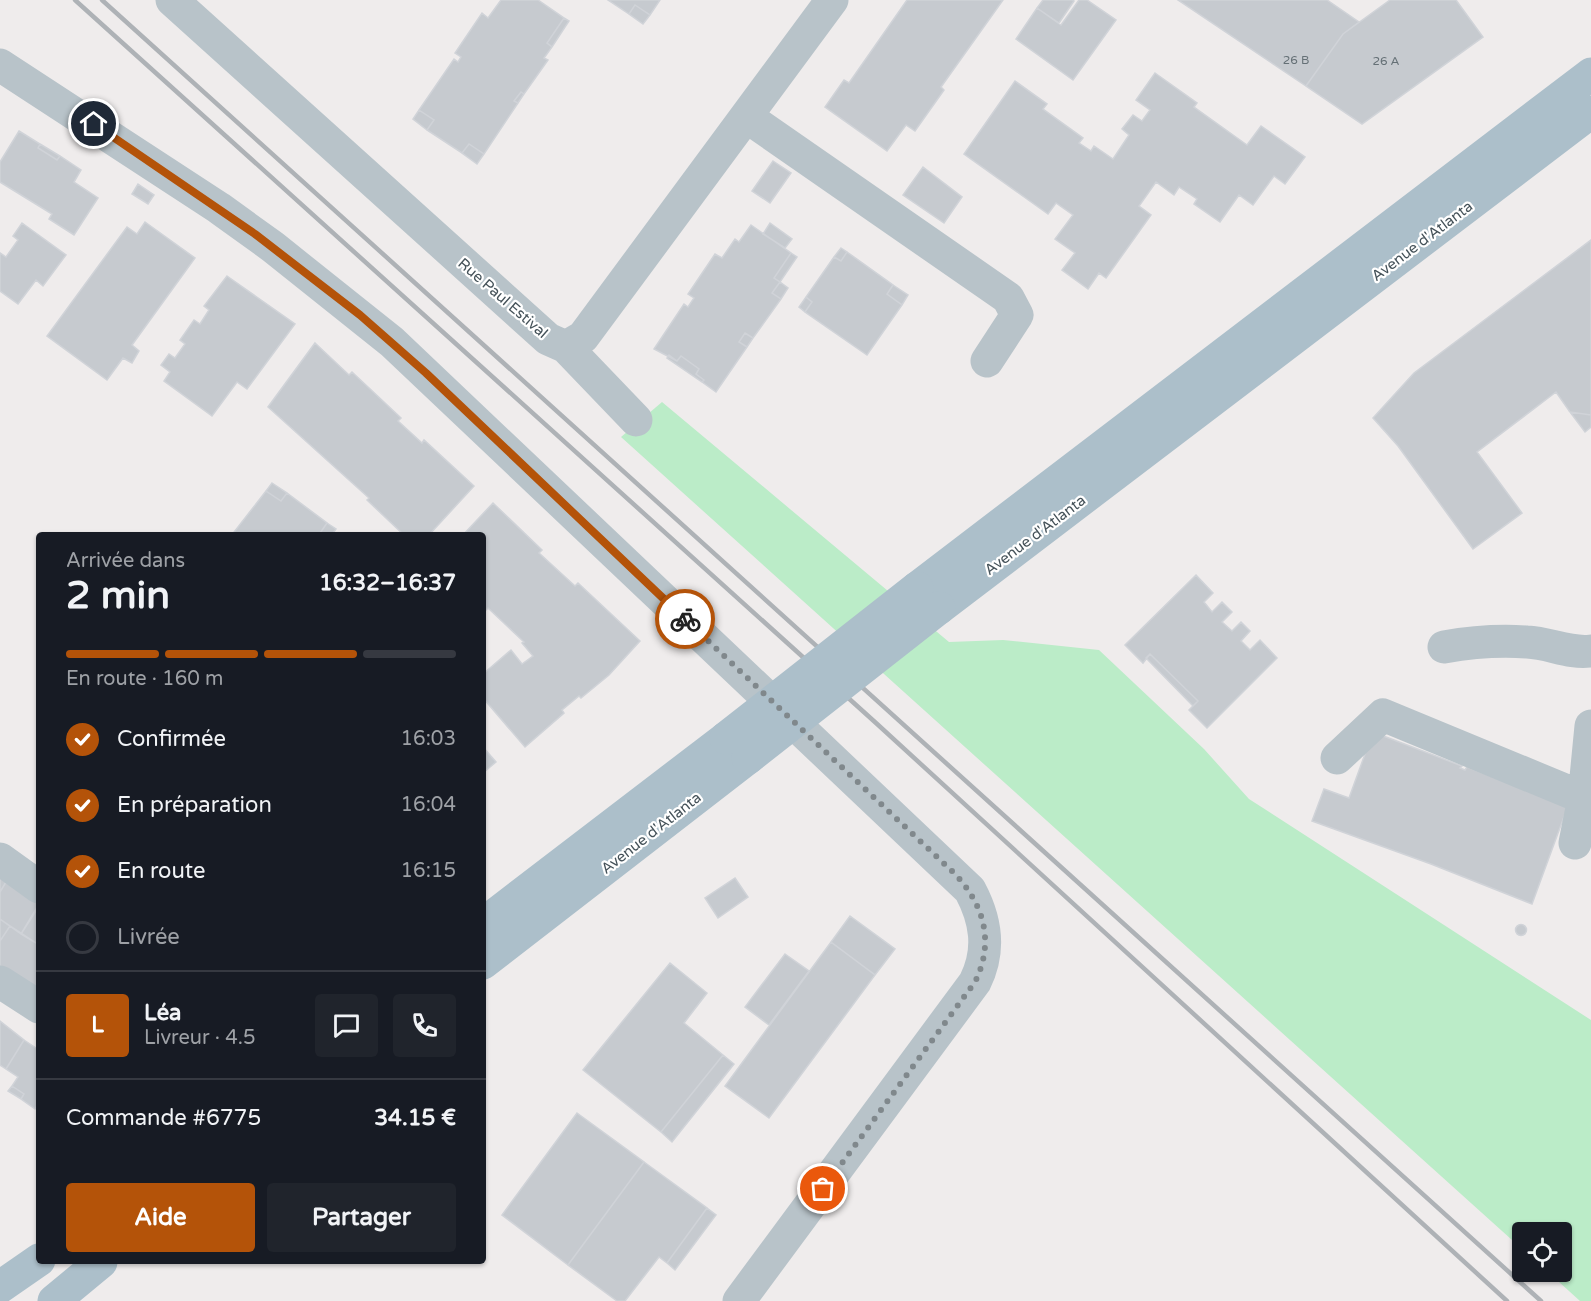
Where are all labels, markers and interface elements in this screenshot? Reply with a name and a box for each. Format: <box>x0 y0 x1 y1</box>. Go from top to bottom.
house number: 26 B <box>1283 53 1309 67</box>
house number: 26 A <box>1372 54 1400 68</box>
pin <box>68 98 119 149</box>
icon: home <box>77 107 110 140</box>
street label: Avenue d'Atlanta <box>1368 197 1476 285</box>
street label: Rue Paul Estival <box>454 254 552 342</box>
street label: Avenue d'Atlanta <box>981 491 1089 579</box>
text: Arrivée dans <box>66 549 185 573</box>
text: 16:32–16:37 <box>319 570 456 596</box>
text: 2 min <box>66 572 170 619</box>
courier <box>655 589 715 649</box>
icon: bike <box>669 603 702 636</box>
text: En route · 160 m <box>66 667 223 691</box>
icon: check <box>66 723 99 756</box>
text: Confirmée <box>117 726 226 752</box>
text: 16:03 <box>401 727 456 751</box>
street label: Avenue d'Atlanta <box>597 788 705 878</box>
icon: check <box>66 789 99 822</box>
text: En préparation <box>117 792 272 818</box>
text: 16:04 <box>401 793 456 817</box>
icon: check <box>66 855 99 888</box>
text: En route <box>117 858 206 884</box>
text: 16:15 <box>401 859 456 883</box>
text: Livrée <box>117 924 180 950</box>
button: chat <box>315 994 378 1057</box>
button: phone <box>393 994 456 1057</box>
text: Léa <box>144 1000 182 1026</box>
text: L <box>91 1012 104 1038</box>
text: Livreur · 4.5 <box>144 1026 256 1050</box>
text: Commande #6775 <box>66 1105 261 1131</box>
text: 34.15 € <box>374 1105 456 1131</box>
pin <box>797 1163 848 1214</box>
icon: bag <box>806 1172 839 1205</box>
button: Aide <box>66 1183 255 1252</box>
button: Partager <box>267 1183 456 1252</box>
map controls <box>1512 1222 1572 1282</box>
button: locate <box>1512 1222 1572 1282</box>

